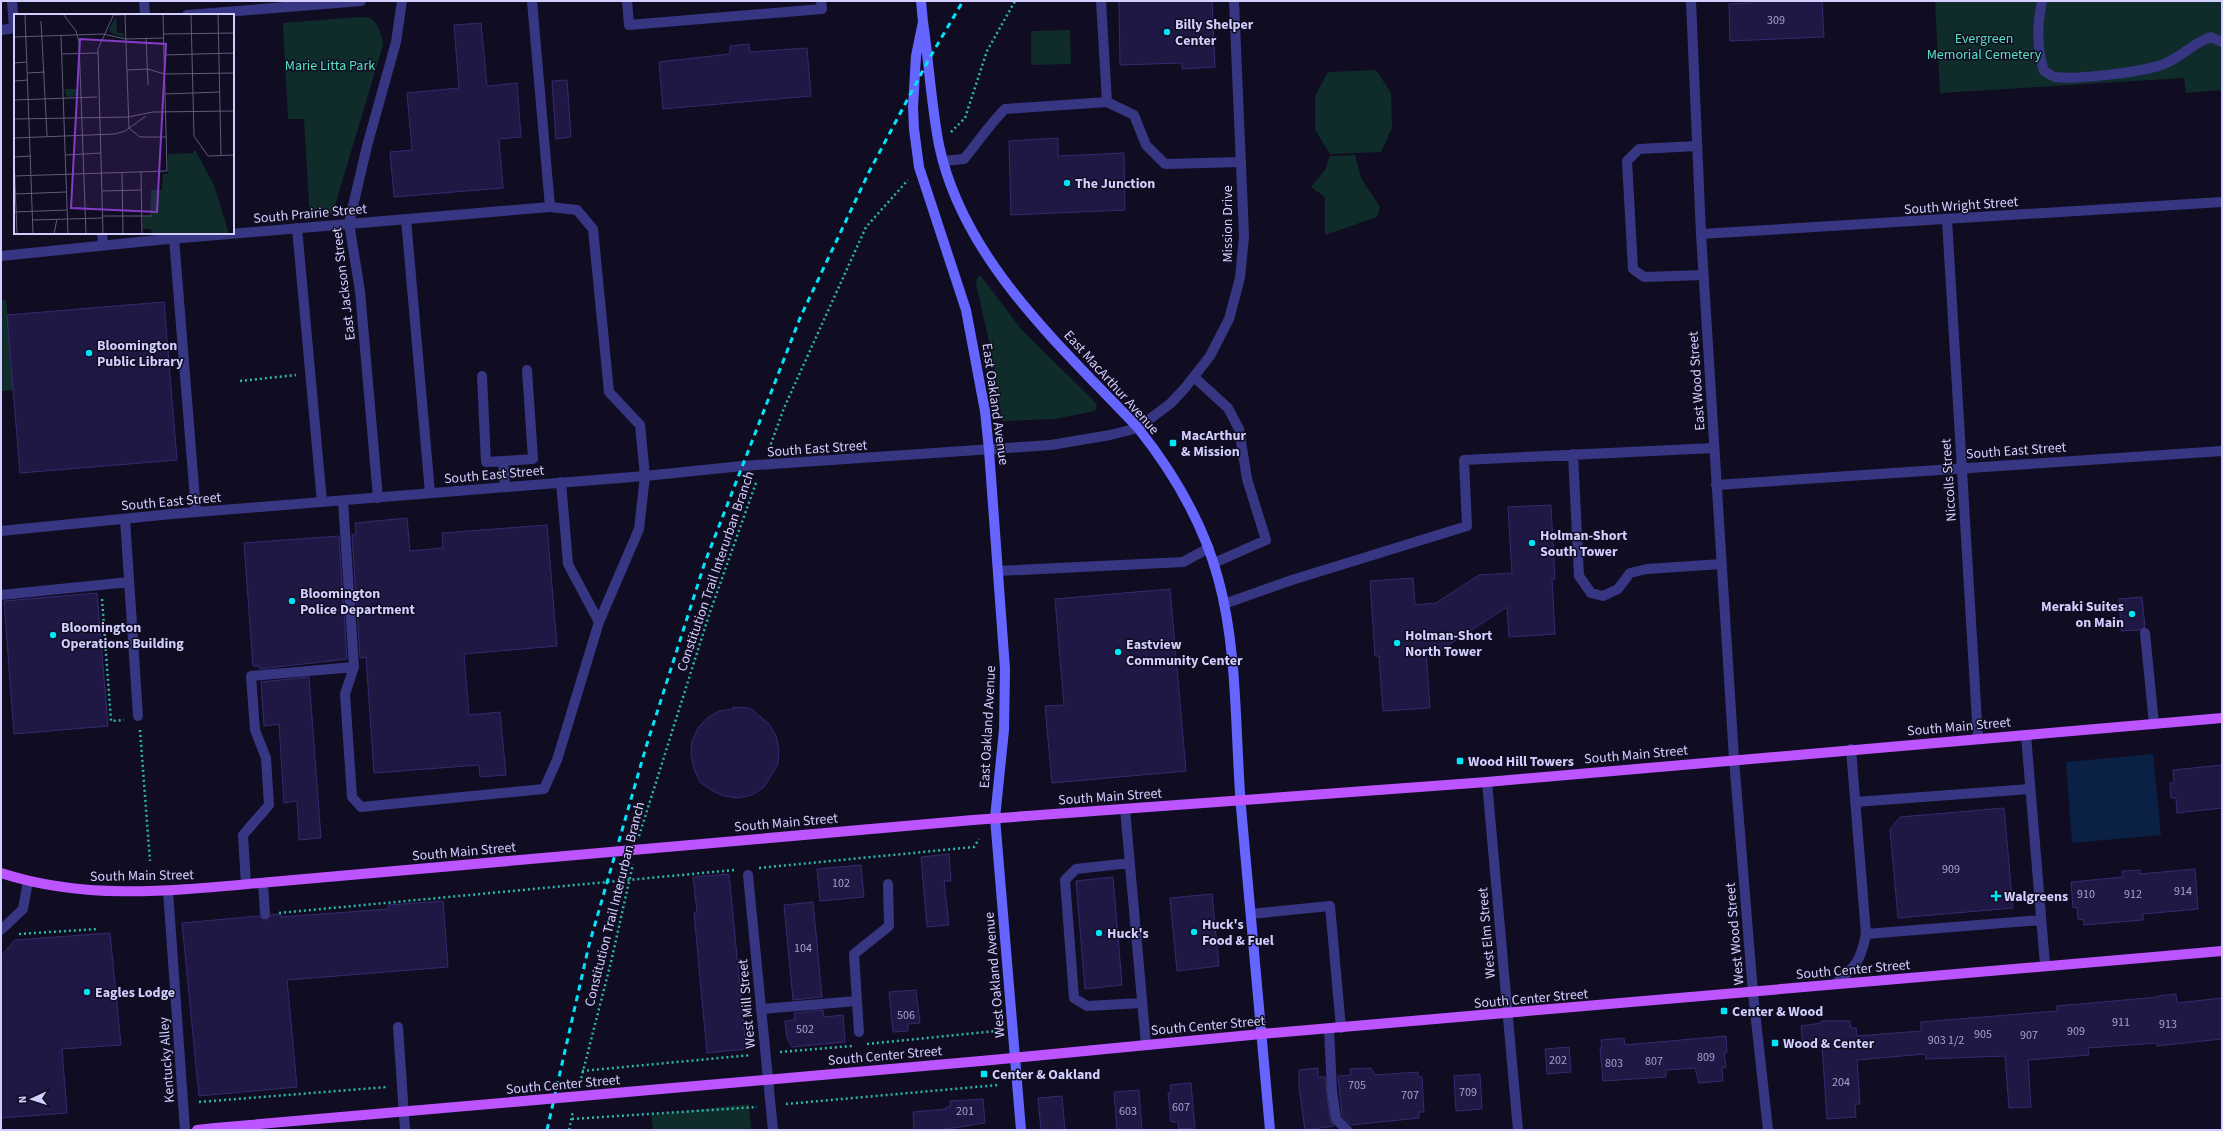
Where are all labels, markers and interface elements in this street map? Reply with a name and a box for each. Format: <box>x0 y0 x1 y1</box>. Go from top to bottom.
house number: 309 <box>1767 12 1785 29</box>
inset map <box>14 14 234 234</box>
place label: Billy Shelper Center <box>1175 15 1254 51</box>
marker: Billy Shelper Center <box>1162 27 1172 37</box>
park label: Evergreen Memorial Cemetery <box>1927 29 2042 65</box>
park label: Marie Litta Park <box>285 56 375 76</box>
place label: The Junction <box>1075 174 1155 194</box>
marker: The Junction <box>1062 178 1072 188</box>
street label: Mission Drive <box>1218 185 1238 263</box>
street label: South Wright Street <box>1903 192 2019 220</box>
street label: South Prairie Street <box>252 199 368 229</box>
street label: East Jackson Street <box>327 226 361 341</box>
street label: East MacArthur Avenue <box>1059 326 1164 439</box>
street label: East Wood Street <box>1684 330 1710 431</box>
place label: Bloomington Public Library <box>97 336 184 372</box>
street label: East Oakland Avenue <box>977 342 1013 466</box>
marker: Bloomington Public Library <box>84 348 94 358</box>
place label: MacArthur & Mission <box>1181 426 1246 462</box>
street label: South East Street <box>766 436 868 462</box>
street label: Niccolls Street <box>1936 437 1962 522</box>
marker: MacArthur & Mission <box>1168 438 1178 448</box>
street label: South East Street <box>1965 438 2067 464</box>
street label: South East Street <box>443 461 545 489</box>
street label: Constitution Trail Interurban Branch <box>672 469 760 674</box>
street label: South East Street <box>120 488 222 516</box>
place label: Holman-Short South Tower <box>1540 526 1628 562</box>
marker: Holman-Short South Tower <box>1527 538 1537 548</box>
place label: Bloomington Police Department <box>300 584 415 620</box>
marker: Bloomington Police Department <box>287 596 297 606</box>
place label: Meraki Suites on Main <box>2041 597 2124 633</box>
marker: Meraki Suites on Main <box>2127 609 2137 619</box>
place label: Bloomington Operations Building <box>61 618 184 654</box>
place label: Holman-Short North Tower <box>1405 626 1493 662</box>
marker: Bloomington Operations Building <box>48 630 58 640</box>
place label: Eastview Community Center <box>1126 635 1243 671</box>
marker: Holman-Short North Tower <box>1392 638 1402 648</box>
marker: Eastview Community Center <box>1113 647 1123 657</box>
street label: East Oakland Avenue <box>975 665 1001 789</box>
street label: South Main Street <box>1906 712 2012 741</box>
street label: South Main Street <box>1583 740 1689 769</box>
place label: Wood Hill Towers <box>1468 752 1574 772</box>
marker: Wood Hill Towers <box>1455 756 1465 766</box>
street label: South Main Street <box>1057 783 1163 811</box>
street label: Constitution Trail Interurban Branch <box>580 800 650 1009</box>
street label: South Main Street <box>733 808 839 837</box>
street label: South Main Street <box>411 837 517 866</box>
house number: 909 <box>1942 861 1960 878</box>
street label: South Main Street <box>90 865 194 887</box>
house number: 102 <box>832 875 850 892</box>
street label: West Wood Street <box>1721 882 1749 986</box>
house number: 914 <box>2174 883 2192 900</box>
street label: West Elm Street <box>1473 886 1501 979</box>
house number: 910 <box>2077 886 2095 903</box>
house number: 912 <box>2124 886 2142 903</box>
place label: Walgreens <box>2004 887 2068 907</box>
marker: Walgreens <box>1991 891 2001 901</box>
street label: West Oakland Avenue <box>980 911 1010 1039</box>
place label: Huck's Food & Fuel <box>1202 915 1274 951</box>
place label: Huck's <box>1107 924 1149 944</box>
marker: Huck's Food & Fuel <box>1189 927 1199 937</box>
marker: Huck's <box>1094 928 1104 938</box>
house number: 104 <box>794 940 812 957</box>
street label: South Center Street <box>1795 955 1911 985</box>
street label: West Mill Street <box>733 958 761 1049</box>
place label: Eagles Lodge <box>95 983 175 1003</box>
street label: South Center Street <box>1473 984 1589 1014</box>
marker: Eagles Lodge <box>82 987 92 997</box>
place label: Center & Wood <box>1732 1002 1823 1022</box>
marker: Center & Wood <box>1719 1006 1729 1016</box>
house number: 506 <box>897 1007 915 1024</box>
street label: South Center Street <box>1150 1011 1266 1041</box>
house number: 911 <box>2112 1014 2130 1031</box>
street label: Kentucky Alley <box>154 1016 180 1103</box>
house number: 913 <box>2159 1016 2177 1033</box>
house number: 502 <box>796 1021 814 1038</box>
house number: 909 <box>2067 1023 2085 1040</box>
house number: 905 <box>1974 1026 1992 1043</box>
house number: 907 <box>2020 1027 2038 1044</box>
house number: 903 1/2 <box>1928 1032 1964 1049</box>
place label: Wood & Center <box>1783 1034 1875 1054</box>
marker: Wood & Center <box>1770 1038 1780 1048</box>
street label: South Center Street <box>827 1041 943 1071</box>
house number: 809 <box>1697 1049 1715 1066</box>
house number: 202 <box>1549 1052 1567 1069</box>
house number: 807 <box>1645 1053 1663 1070</box>
house number: 803 <box>1605 1055 1623 1072</box>
place label: Center & Oakland <box>992 1065 1100 1085</box>
marker: Center & Oakland <box>979 1069 989 1079</box>
street label: South Center Street <box>505 1070 621 1100</box>
house number: 204 <box>1832 1074 1850 1091</box>
house number: 705 <box>1348 1077 1366 1094</box>
north arrow <box>12 1079 52 1119</box>
house number: 709 <box>1459 1084 1477 1101</box>
house number: 707 <box>1401 1087 1419 1104</box>
text: N <box>15 1095 30 1104</box>
house number: 607 <box>1172 1099 1190 1116</box>
house number: 201 <box>956 1103 974 1120</box>
house number: 603 <box>1119 1103 1137 1120</box>

